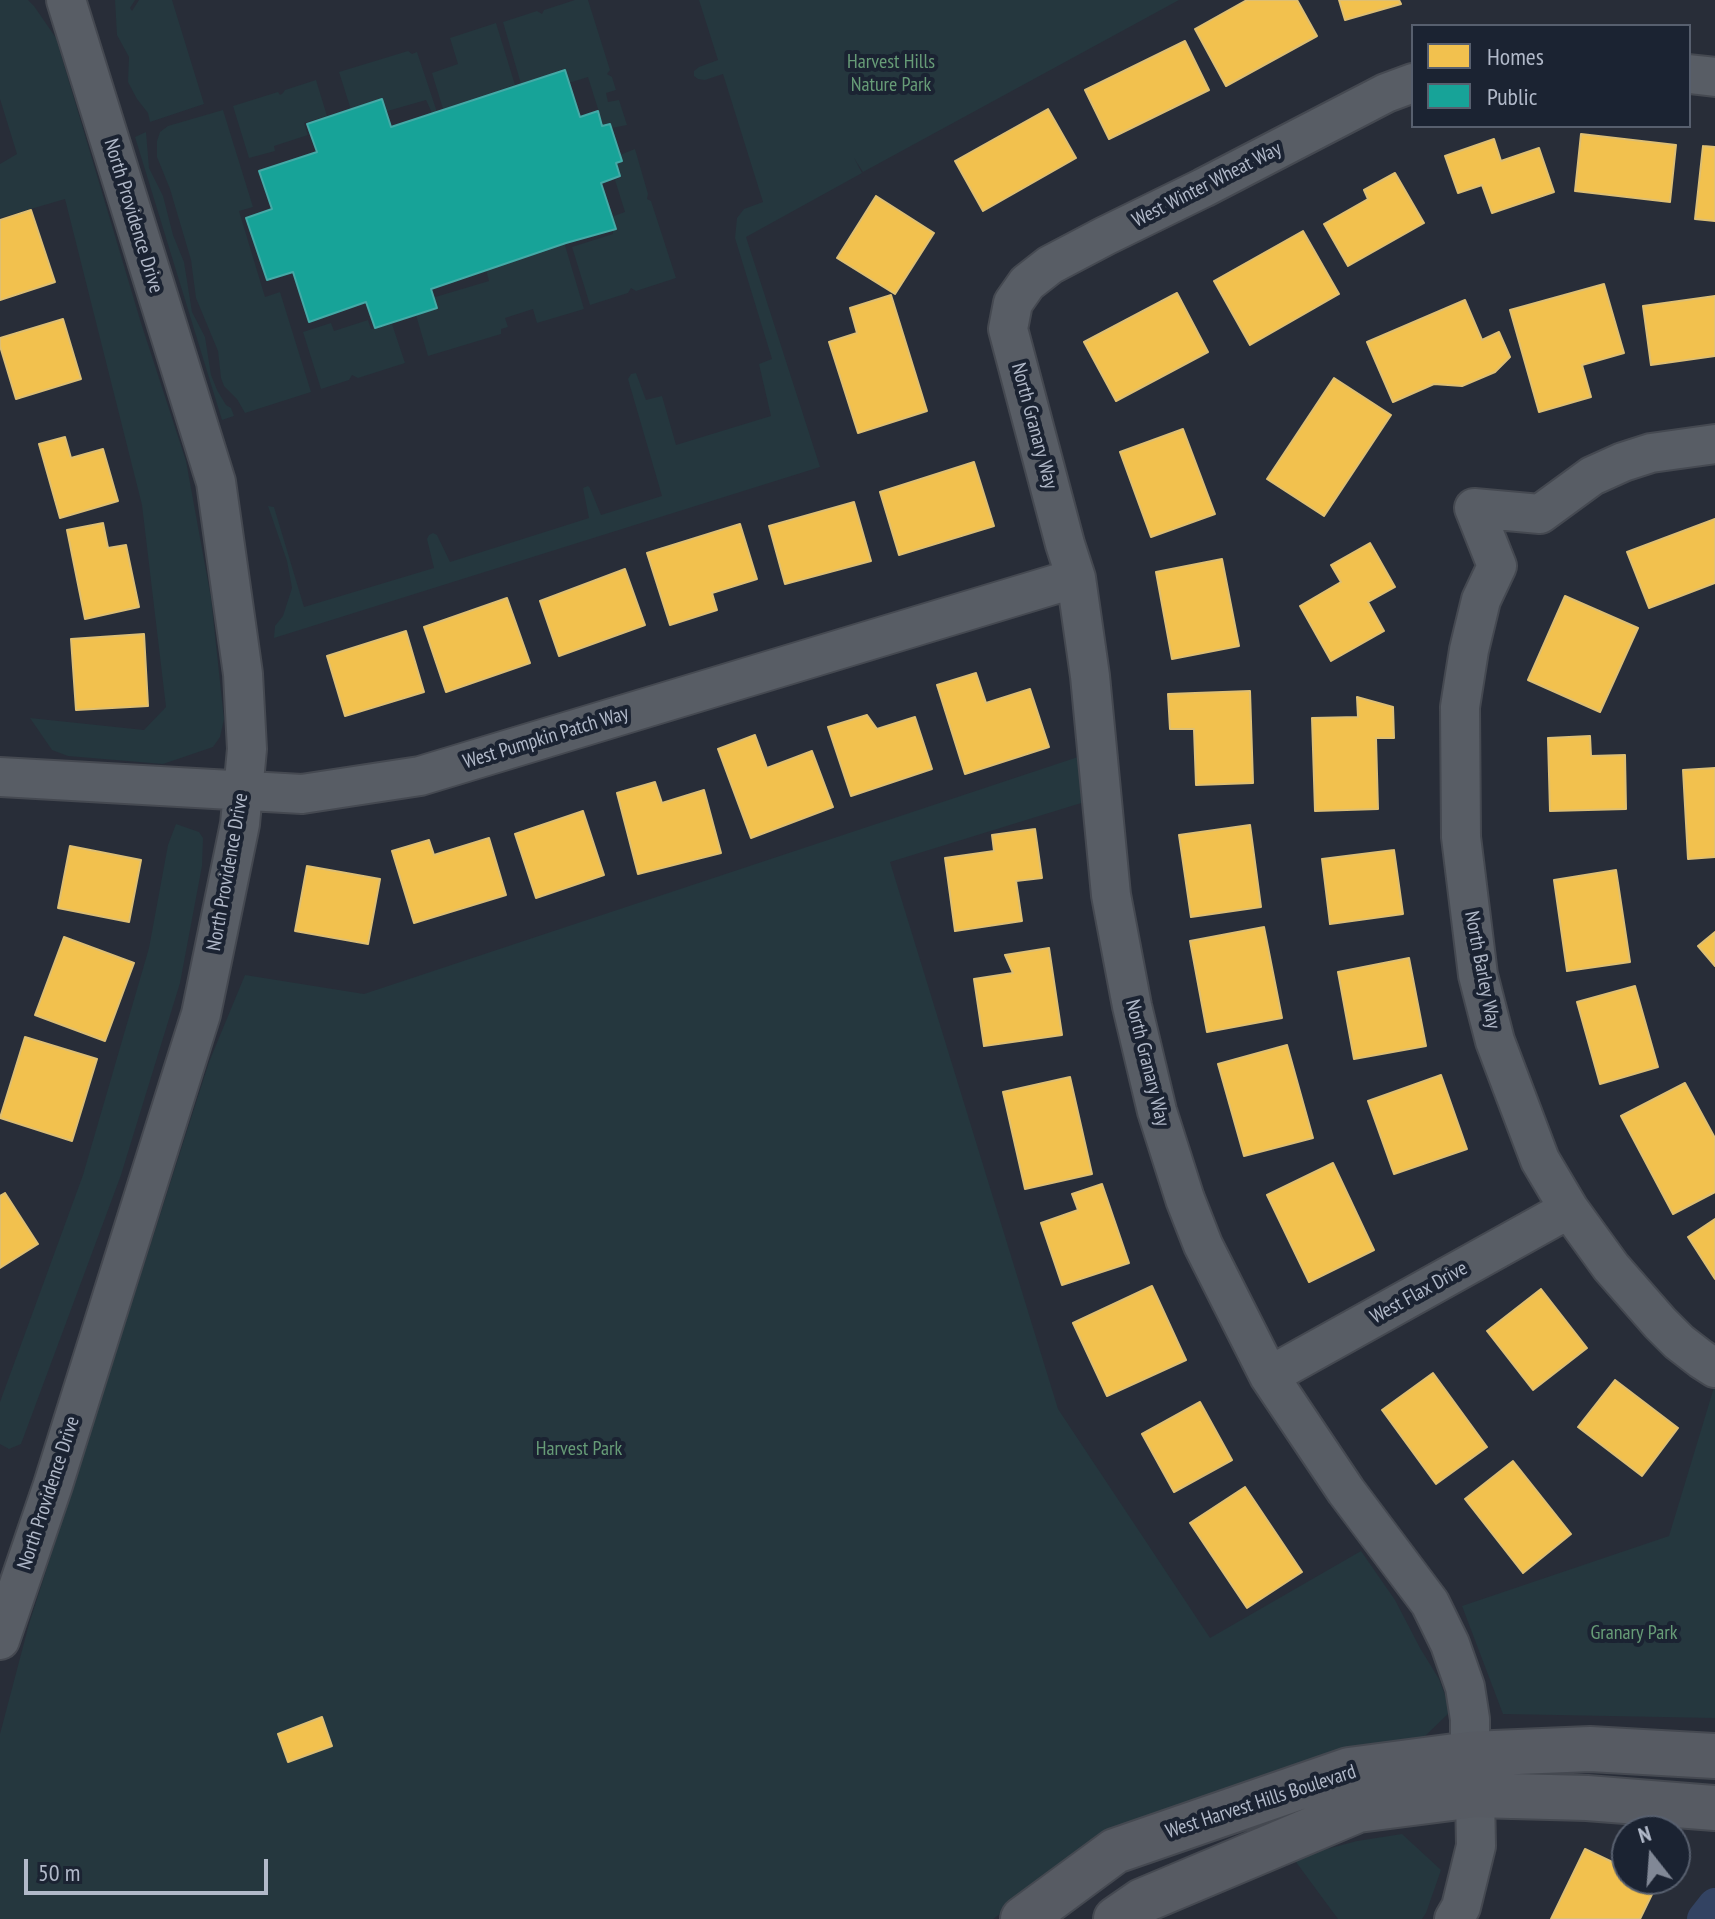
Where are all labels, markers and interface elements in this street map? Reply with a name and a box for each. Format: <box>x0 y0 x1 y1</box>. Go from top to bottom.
legend <box>1411 24 1691 128</box>
text: Homes <box>1487 41 1544 72</box>
park label: Harvest Hills Nature Park <box>847 50 935 97</box>
text: Public <box>1487 81 1537 112</box>
street label: North Providence Drive <box>98 136 168 296</box>
street label: West Winter Wheat Way <box>1129 137 1285 233</box>
street label: North Granary Way <box>1006 360 1062 492</box>
street label: West Pumpkin Patch Way <box>460 701 632 775</box>
street label: North Providence Drive <box>202 791 254 953</box>
street label: North Barley Way <box>1459 909 1505 1031</box>
street label: North Granary Way <box>1120 997 1174 1129</box>
street label: West Flax Drive <box>1366 1257 1472 1329</box>
street label: North Providence Drive <box>13 1413 85 1573</box>
park label: Harvest Park <box>536 1437 622 1461</box>
park label: Granary Park <box>1590 1621 1678 1645</box>
street label: West Harvest Hills Boulevard <box>1163 1760 1359 1844</box>
north arrow <box>1611 1815 1691 1895</box>
text: N <box>1635 1819 1654 1849</box>
scale bar <box>28 1843 272 1893</box>
text: 50 m <box>38 1857 80 1888</box>

